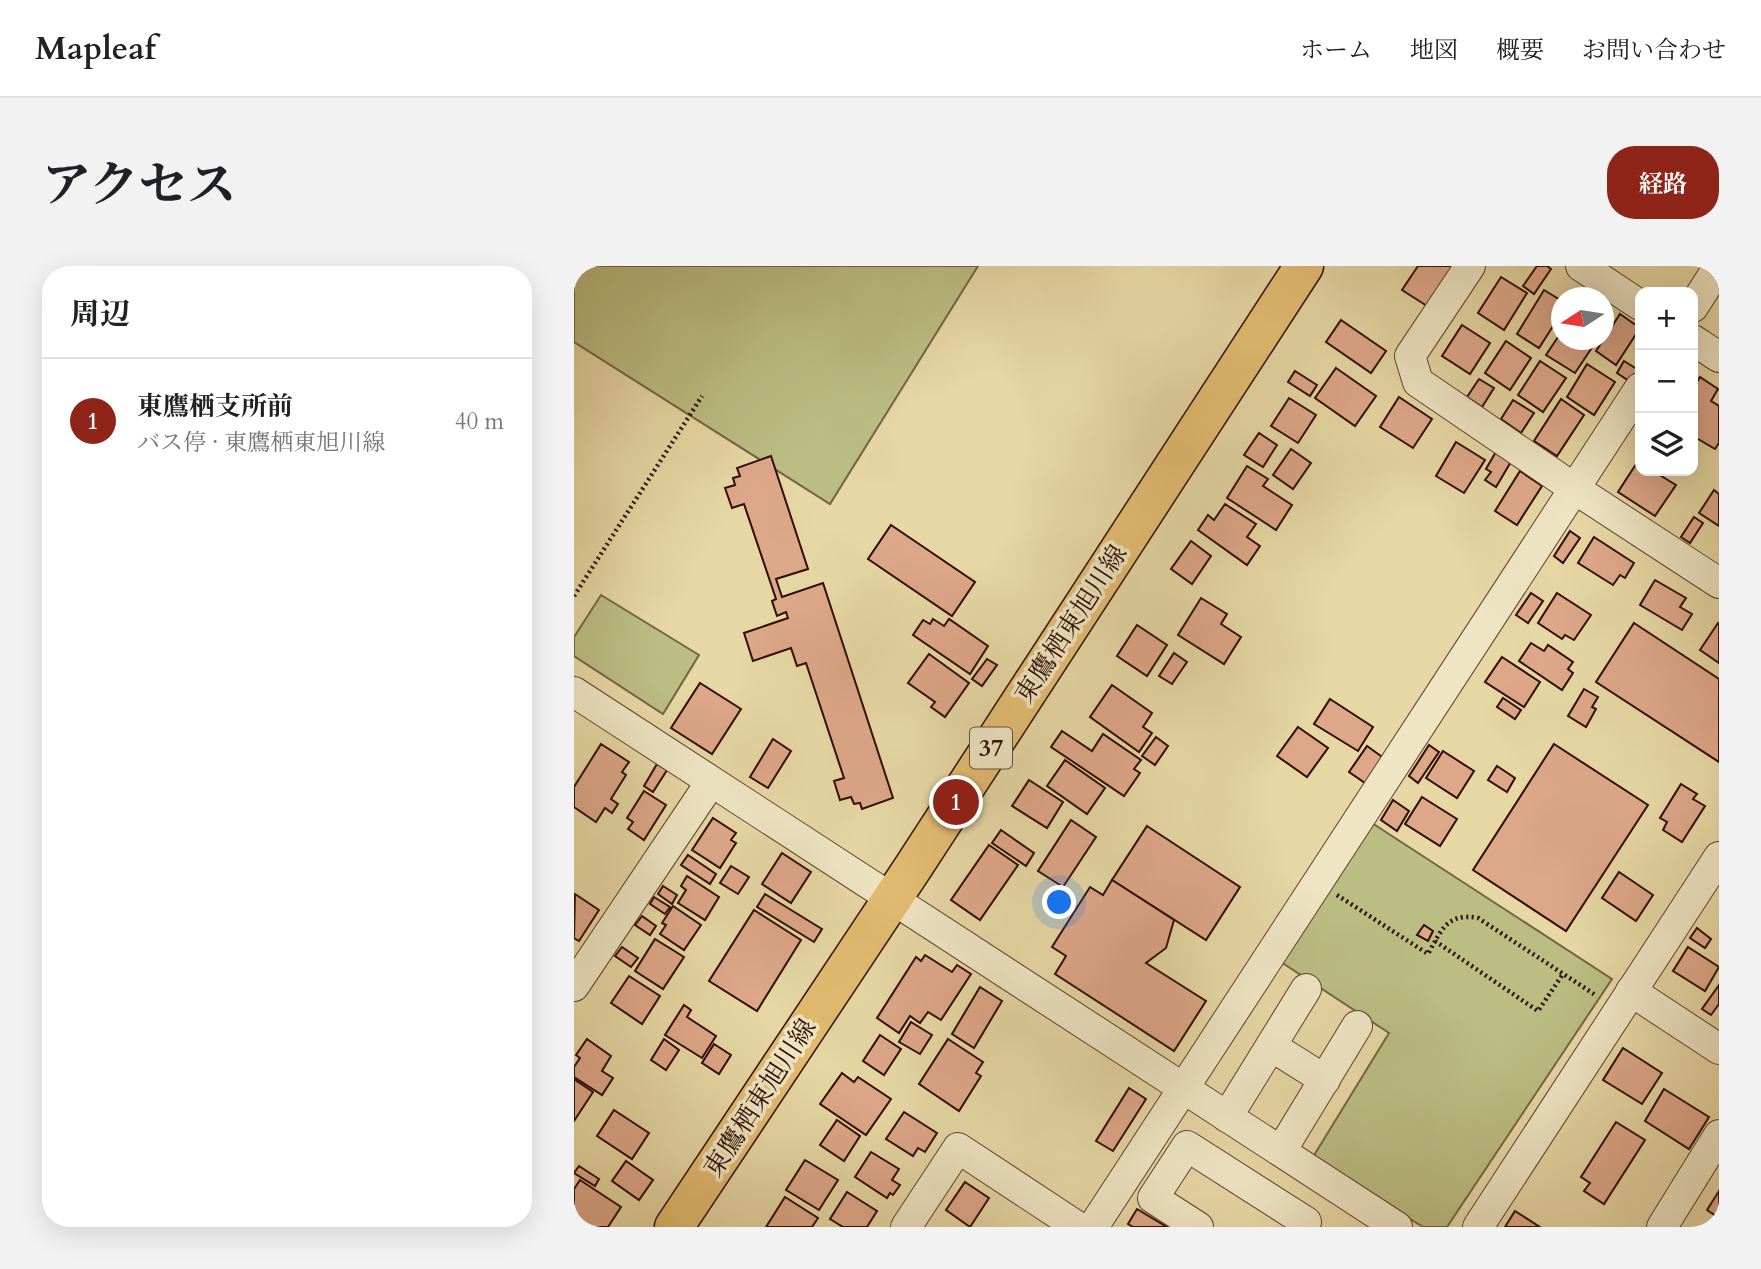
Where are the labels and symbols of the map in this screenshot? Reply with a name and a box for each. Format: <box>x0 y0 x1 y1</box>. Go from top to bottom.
north arrow <box>1551 287 1614 350</box>
street label: 東鷹栖東旭川線 <box>1007 538 1135 710</box>
road number: 37 <box>970 728 1012 769</box>
pin: 1 <box>933 776 979 828</box>
your location <box>1042 885 1076 919</box>
street label: 東鷹栖東旭川線 <box>696 1012 824 1184</box>

